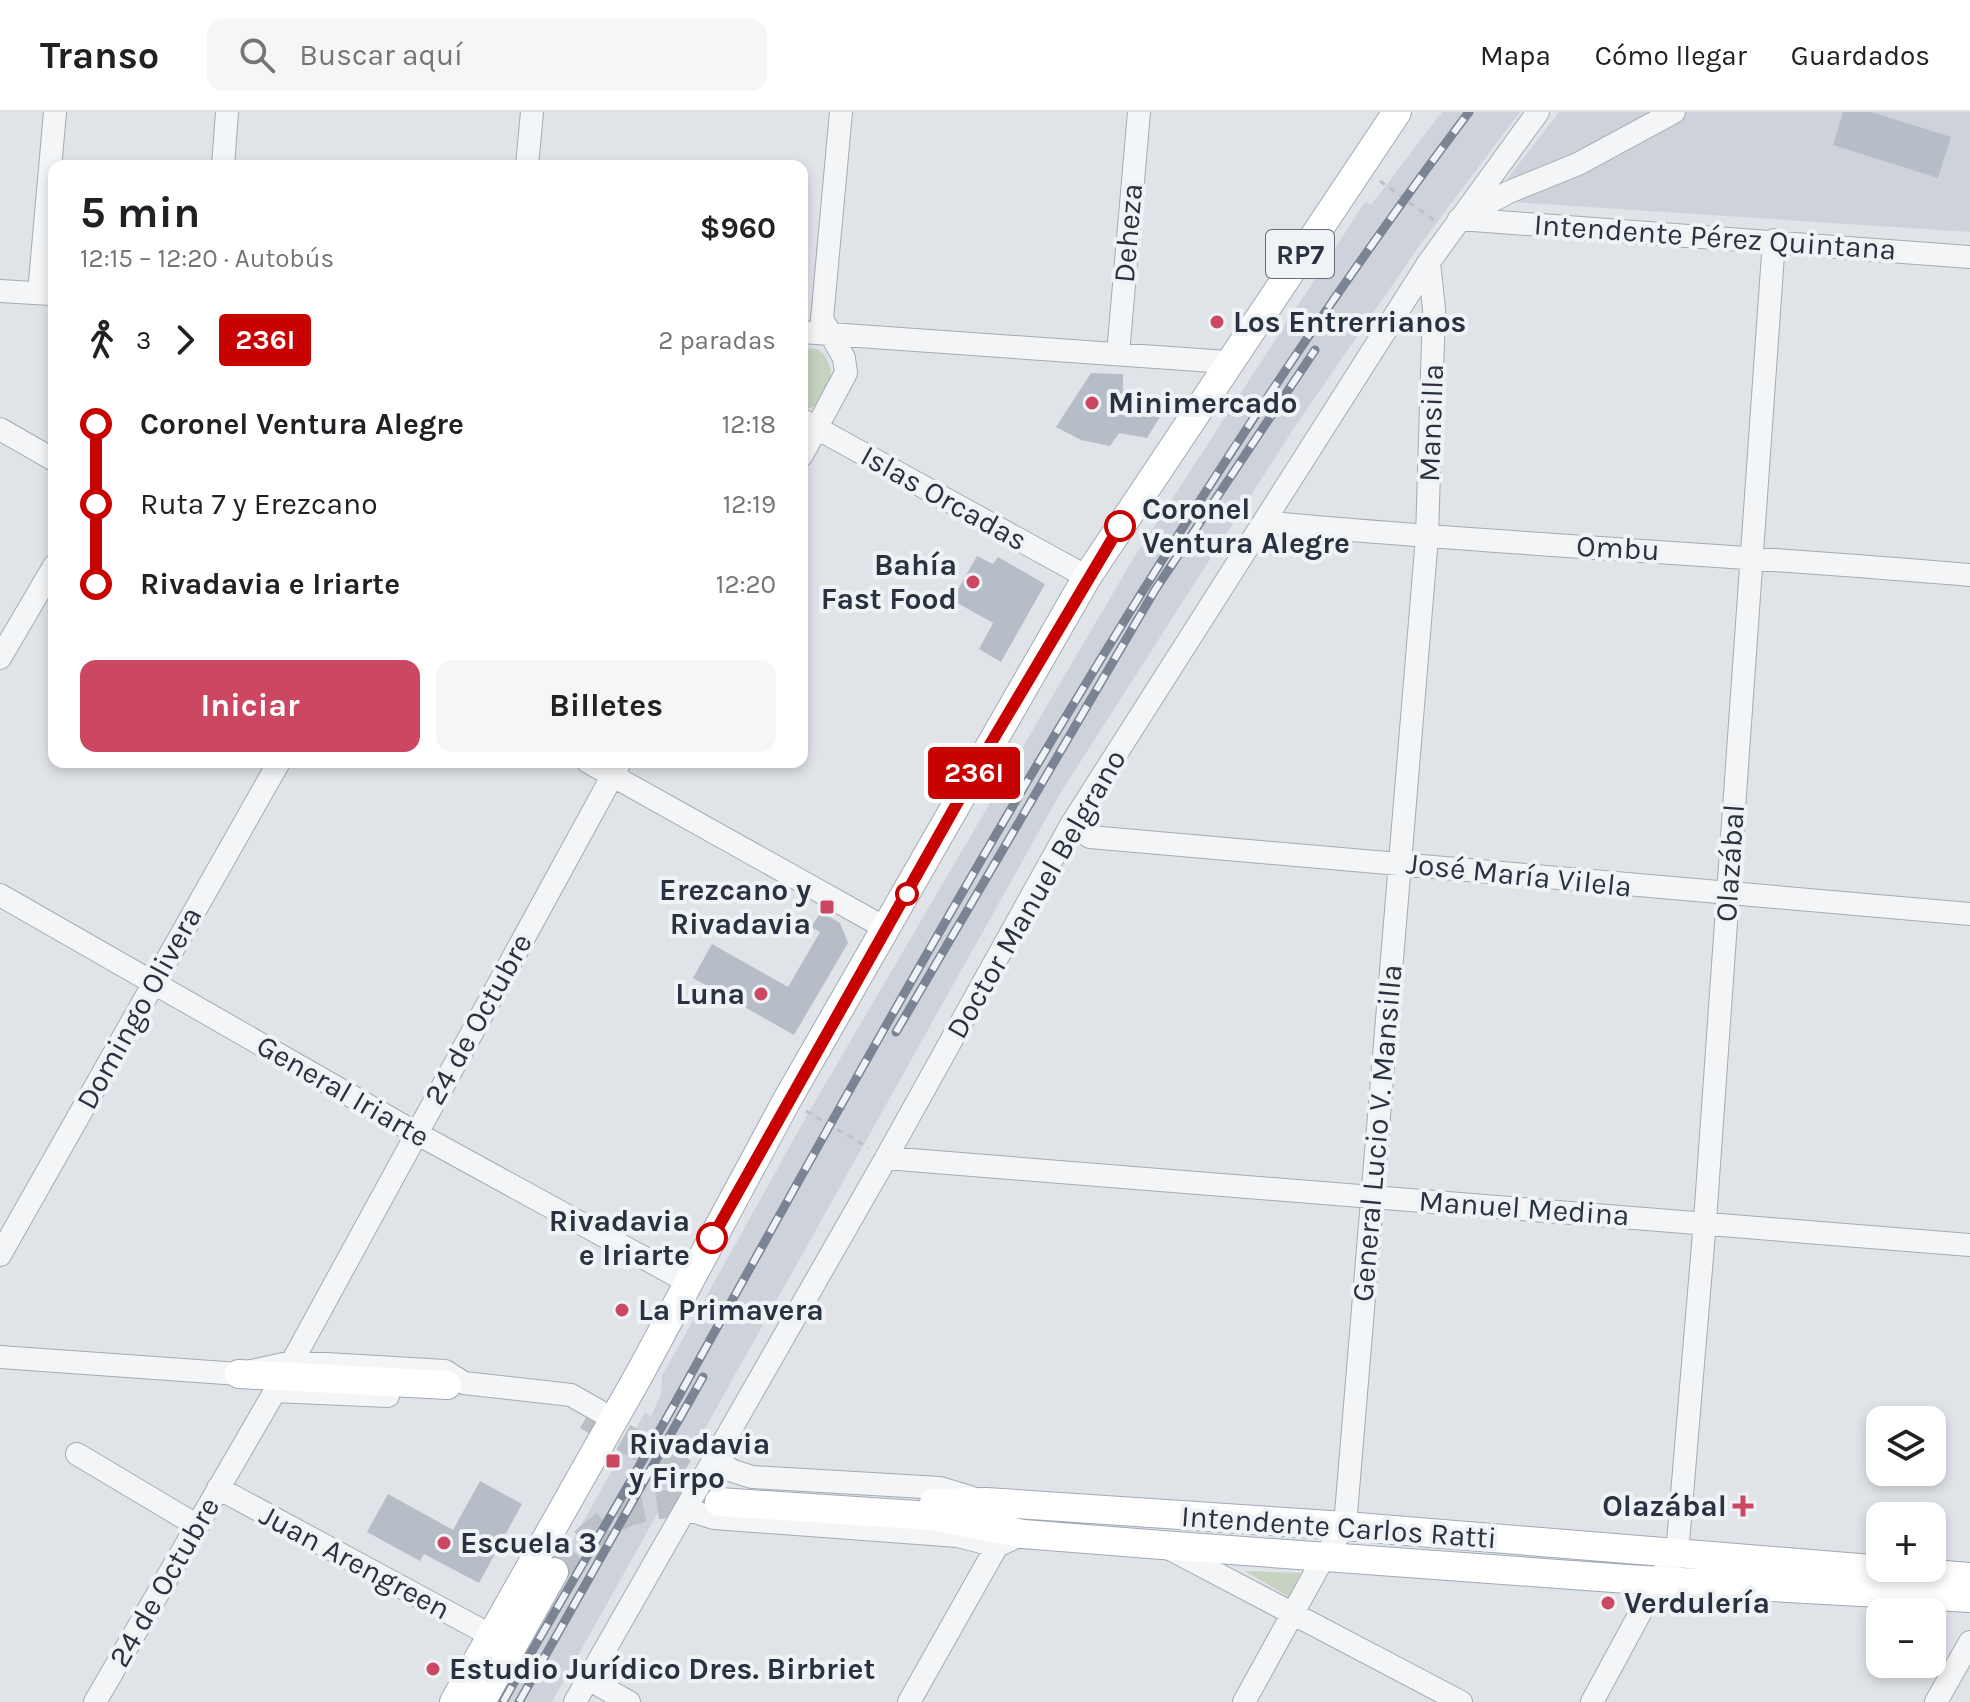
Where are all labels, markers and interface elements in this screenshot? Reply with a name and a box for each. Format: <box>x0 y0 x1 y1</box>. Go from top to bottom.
search box <box>207 19 767 91</box>
text: Transo <box>40 33 159 78</box>
icon: search <box>235 33 279 77</box>
text: Buscar aquí <box>299 37 463 73</box>
text: Mapa <box>1480 39 1551 72</box>
text: Cómo llegar <box>1595 39 1747 72</box>
text: Guardados <box>1791 39 1930 72</box>
street label: Deheza <box>1106 182 1150 284</box>
text: 5 min <box>80 187 200 238</box>
street label: Intendente Pérez Quintana <box>1533 206 1897 268</box>
text: $960 <box>700 210 776 246</box>
road number: RP7 <box>1266 230 1334 278</box>
text: 12:15 – 12:20 · Autobús <box>80 243 334 274</box>
place label: Los Entrerrianos <box>1233 304 1466 340</box>
marker: Los Entrerrianos <box>1208 313 1226 331</box>
icon: walk <box>80 318 124 362</box>
icon: forward <box>163 318 207 362</box>
text: 236I <box>235 323 295 356</box>
text: 3 <box>136 325 151 356</box>
text: 2 paradas <box>658 325 776 356</box>
street label: Mansilla <box>1411 363 1451 483</box>
place label: Minimercado <box>1108 385 1298 421</box>
marker: Minimercado <box>1083 394 1101 412</box>
text: Coronel Ventura Alegre <box>140 406 464 442</box>
text: 12:18 <box>722 409 776 440</box>
street label: Islas Orcadas <box>855 438 1033 558</box>
text: Ruta 7 y Erezcano <box>140 486 378 522</box>
text: 12:19 <box>723 489 776 520</box>
place label: Coronel Ventura Alegre <box>1142 491 1350 561</box>
marker: Coronel Ventura Alegre <box>1105 511 1135 541</box>
street label: Ombu <box>1575 528 1661 568</box>
place label: Bahía Fast Food <box>821 547 957 617</box>
text: Rivadavia e Iriarte <box>140 566 400 602</box>
text: 12:20 <box>716 569 776 600</box>
marker: Bahía Fast Food <box>964 573 982 591</box>
button: Iniciar <box>80 660 420 752</box>
button: Billetes <box>436 660 776 752</box>
street label: Doctor Manuel Belgrano <box>938 743 1134 1045</box>
line badge: 236I <box>918 747 1030 799</box>
text: 236I <box>944 756 1004 789</box>
street label: Olazábal <box>1708 803 1752 923</box>
street label: José María Vilela <box>1404 845 1634 905</box>
place label: Erezcano y Rivadavia <box>659 872 811 942</box>
unlabelled marker <box>896 883 918 905</box>
marker: Erezcano y Rivadavia <box>818 898 836 916</box>
street label: Domingo Olivera <box>68 900 210 1116</box>
street label: 24 de Octubre <box>416 927 540 1111</box>
street label: General Lucio V. Mansilla <box>1344 963 1410 1303</box>
place label: Luna <box>675 976 745 1012</box>
marker: Luna <box>752 985 770 1003</box>
street label: General Iriarte <box>250 1027 436 1155</box>
street label: Manuel Medina <box>1417 1183 1631 1233</box>
place label: Rivadavia e Iriarte <box>549 1203 690 1273</box>
marker: Rivadavia e Iriarte <box>697 1223 727 1253</box>
place label: La Primavera <box>638 1292 824 1328</box>
marker: La Primavera <box>613 1301 631 1319</box>
map controls <box>1866 1406 1946 1678</box>
button: layers <box>1866 1406 1946 1486</box>
place label: Rivadavia y Firpo <box>629 1426 770 1496</box>
marker: Rivadavia y Firpo <box>604 1452 622 1470</box>
place label: Olazábal <box>1602 1488 1727 1524</box>
street label: 24 de Octubre <box>101 1491 227 1673</box>
street label: Juan Arengreen <box>254 1497 456 1627</box>
marker: Olazábal <box>1734 1497 1752 1515</box>
street label: Intendente Carlos Ratti <box>1180 1498 1498 1556</box>
button: + <box>1866 1502 1946 1582</box>
place label: Escuela 3 <box>460 1525 597 1561</box>
marker: Escuela 3 <box>435 1534 453 1552</box>
place label: Verdulería <box>1624 1585 1770 1621</box>
marker: Verdulería <box>1599 1594 1617 1612</box>
button: − <box>1866 1598 1946 1678</box>
place label: Estudio Jurídico Dres. Birbriet <box>449 1651 875 1687</box>
marker: Estudio Jurídico Dres. Birbriet <box>424 1660 442 1678</box>

